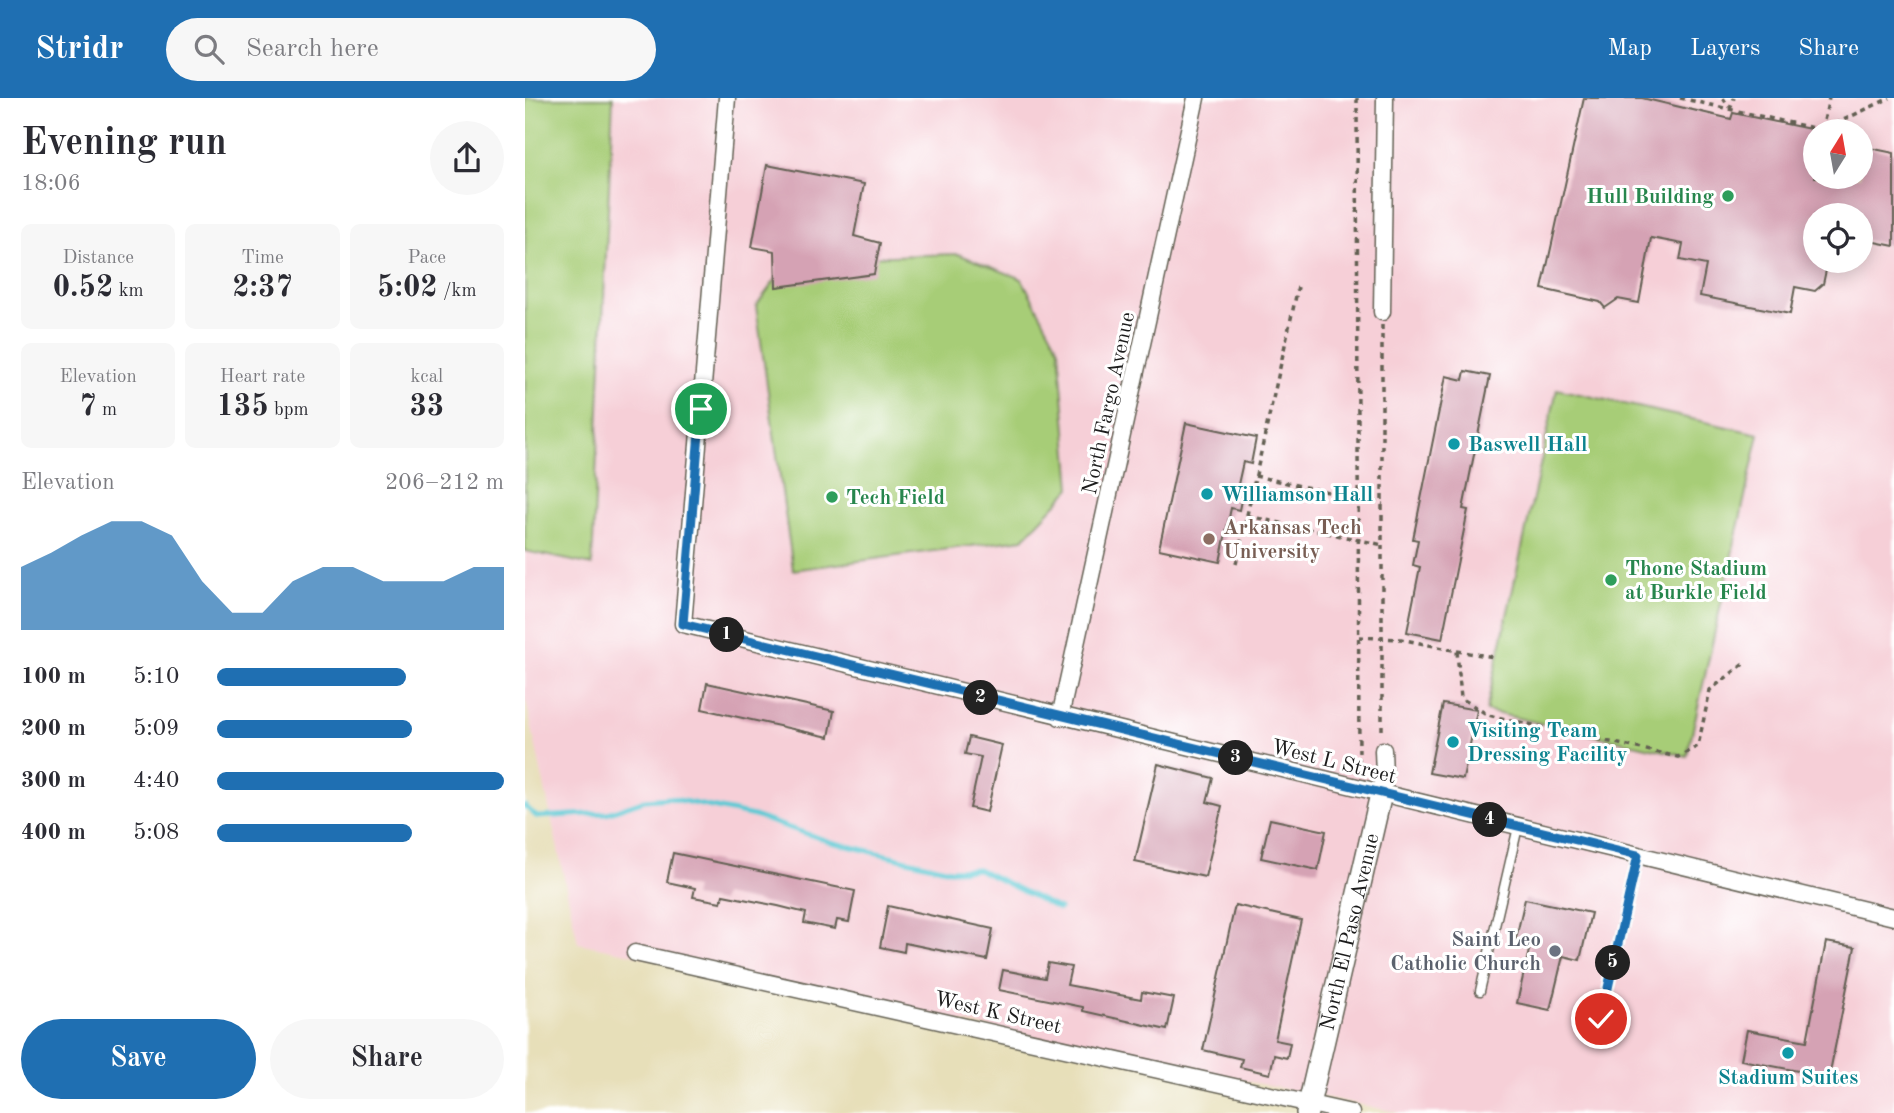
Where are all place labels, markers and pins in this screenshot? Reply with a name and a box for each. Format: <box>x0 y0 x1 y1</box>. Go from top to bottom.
place label: Hull Building <box>1586 187 1714 208</box>
marker: Hull Building <box>1720 188 1736 204</box>
pin <box>671 379 731 439</box>
place label: Baswell Hall <box>1468 435 1587 456</box>
marker: Baswell Hall <box>1446 436 1462 452</box>
place label: Williamson Hall <box>1221 485 1373 506</box>
marker: Williamson Hall <box>1199 486 1215 502</box>
place label: Tech Field <box>846 488 945 509</box>
marker: Tech Field <box>824 489 840 505</box>
place label: Arkansas Tech University <box>1223 518 1362 563</box>
marker: Arkansas Tech University <box>1201 531 1217 547</box>
place label: Thone Stadium at Burkle Field <box>1625 559 1767 604</box>
marker: Thone Stadium at Burkle Field <box>1603 572 1619 588</box>
pin: 1 <box>709 618 745 652</box>
pin: 2 <box>963 680 999 716</box>
place label: Visiting Team Dressing Facility <box>1467 721 1627 766</box>
marker: Visiting Team Dressing Facility <box>1445 734 1461 750</box>
pin: 3 <box>1219 740 1253 776</box>
pin: 4 <box>1473 802 1507 838</box>
place label: Saint Leo Catholic Church <box>1390 930 1541 975</box>
marker: Saint Leo Catholic Church <box>1547 943 1563 959</box>
pin: 5 <box>1595 946 1631 980</box>
pin <box>1571 989 1631 1049</box>
marker: Stadium Suites <box>1780 1045 1796 1061</box>
place label: Stadium Suites <box>1718 1068 1858 1089</box>

